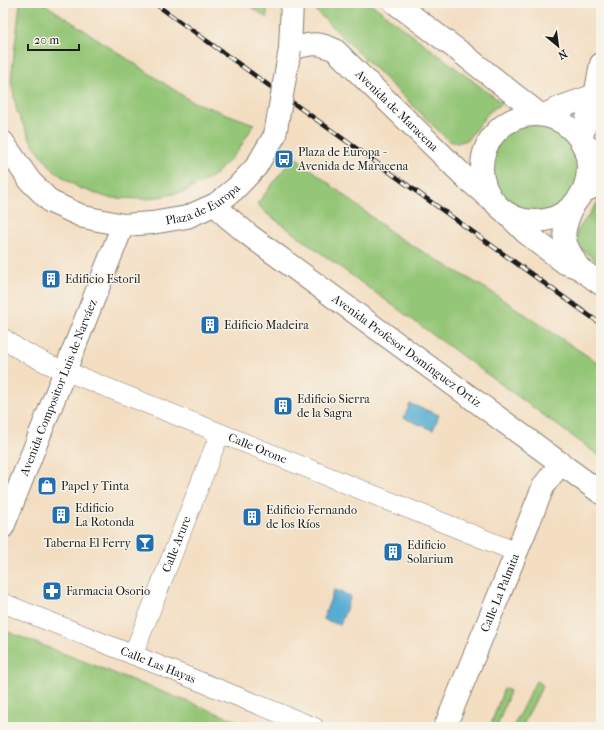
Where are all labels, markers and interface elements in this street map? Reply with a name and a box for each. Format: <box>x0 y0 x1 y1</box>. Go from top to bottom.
scale bar <box>28 26 79 52</box>
north arrow <box>538 26 578 66</box>
text: 20 m <box>34 33 59 47</box>
text: N <box>555 47 569 62</box>
street label: Avenida de Maracena <box>352 66 442 154</box>
place label: Plaza de Europa - Avenida de Maracena <box>297 145 409 173</box>
bus stop icon: Plaza de Europa - Avenida de Maracena <box>273 148 295 170</box>
street label: Plaza de Europa <box>164 181 243 228</box>
building icon: Edificio Estoril <box>40 268 62 290</box>
place label: Edificio Estoril <box>65 272 141 286</box>
street label: Avenida Profesor Domínguez Ortiz <box>329 291 485 410</box>
street label: Avenida Compositor Luis de Narváez <box>17 297 100 479</box>
building icon: Edificio Madeira <box>199 314 221 336</box>
place label: Edificio Madeira <box>224 318 309 332</box>
place label: Edificio Sierra de la Sagra <box>297 392 370 420</box>
building icon: Edificio Sierra de la Sagra <box>272 395 294 417</box>
street label: Calle Orone <box>226 430 289 466</box>
shop icon: Papel y Tinta <box>36 475 58 497</box>
place label: Papel y Tinta <box>61 479 129 493</box>
place label: Edificio La Rotonda <box>75 501 135 529</box>
place label: Edificio Fernando de los Ríos <box>266 503 357 531</box>
building icon: Edificio La Rotonda <box>50 504 72 526</box>
building icon: Edificio Fernando de los Ríos <box>241 506 263 528</box>
street label: Calle Arure <box>159 514 194 574</box>
bar icon: Taberna El Ferry <box>134 532 156 554</box>
place label: Taberna El Ferry <box>44 536 132 550</box>
place label: Edificio Solarium <box>407 538 453 566</box>
building icon: Edificio Solarium <box>382 541 404 563</box>
street label: Calle La Palmita <box>478 551 522 634</box>
pharmacy icon: Farmacia Osorio <box>41 580 63 602</box>
place label: Farmacia Osorio <box>66 584 150 598</box>
street label: Calle Las Hayas <box>119 644 198 686</box>

